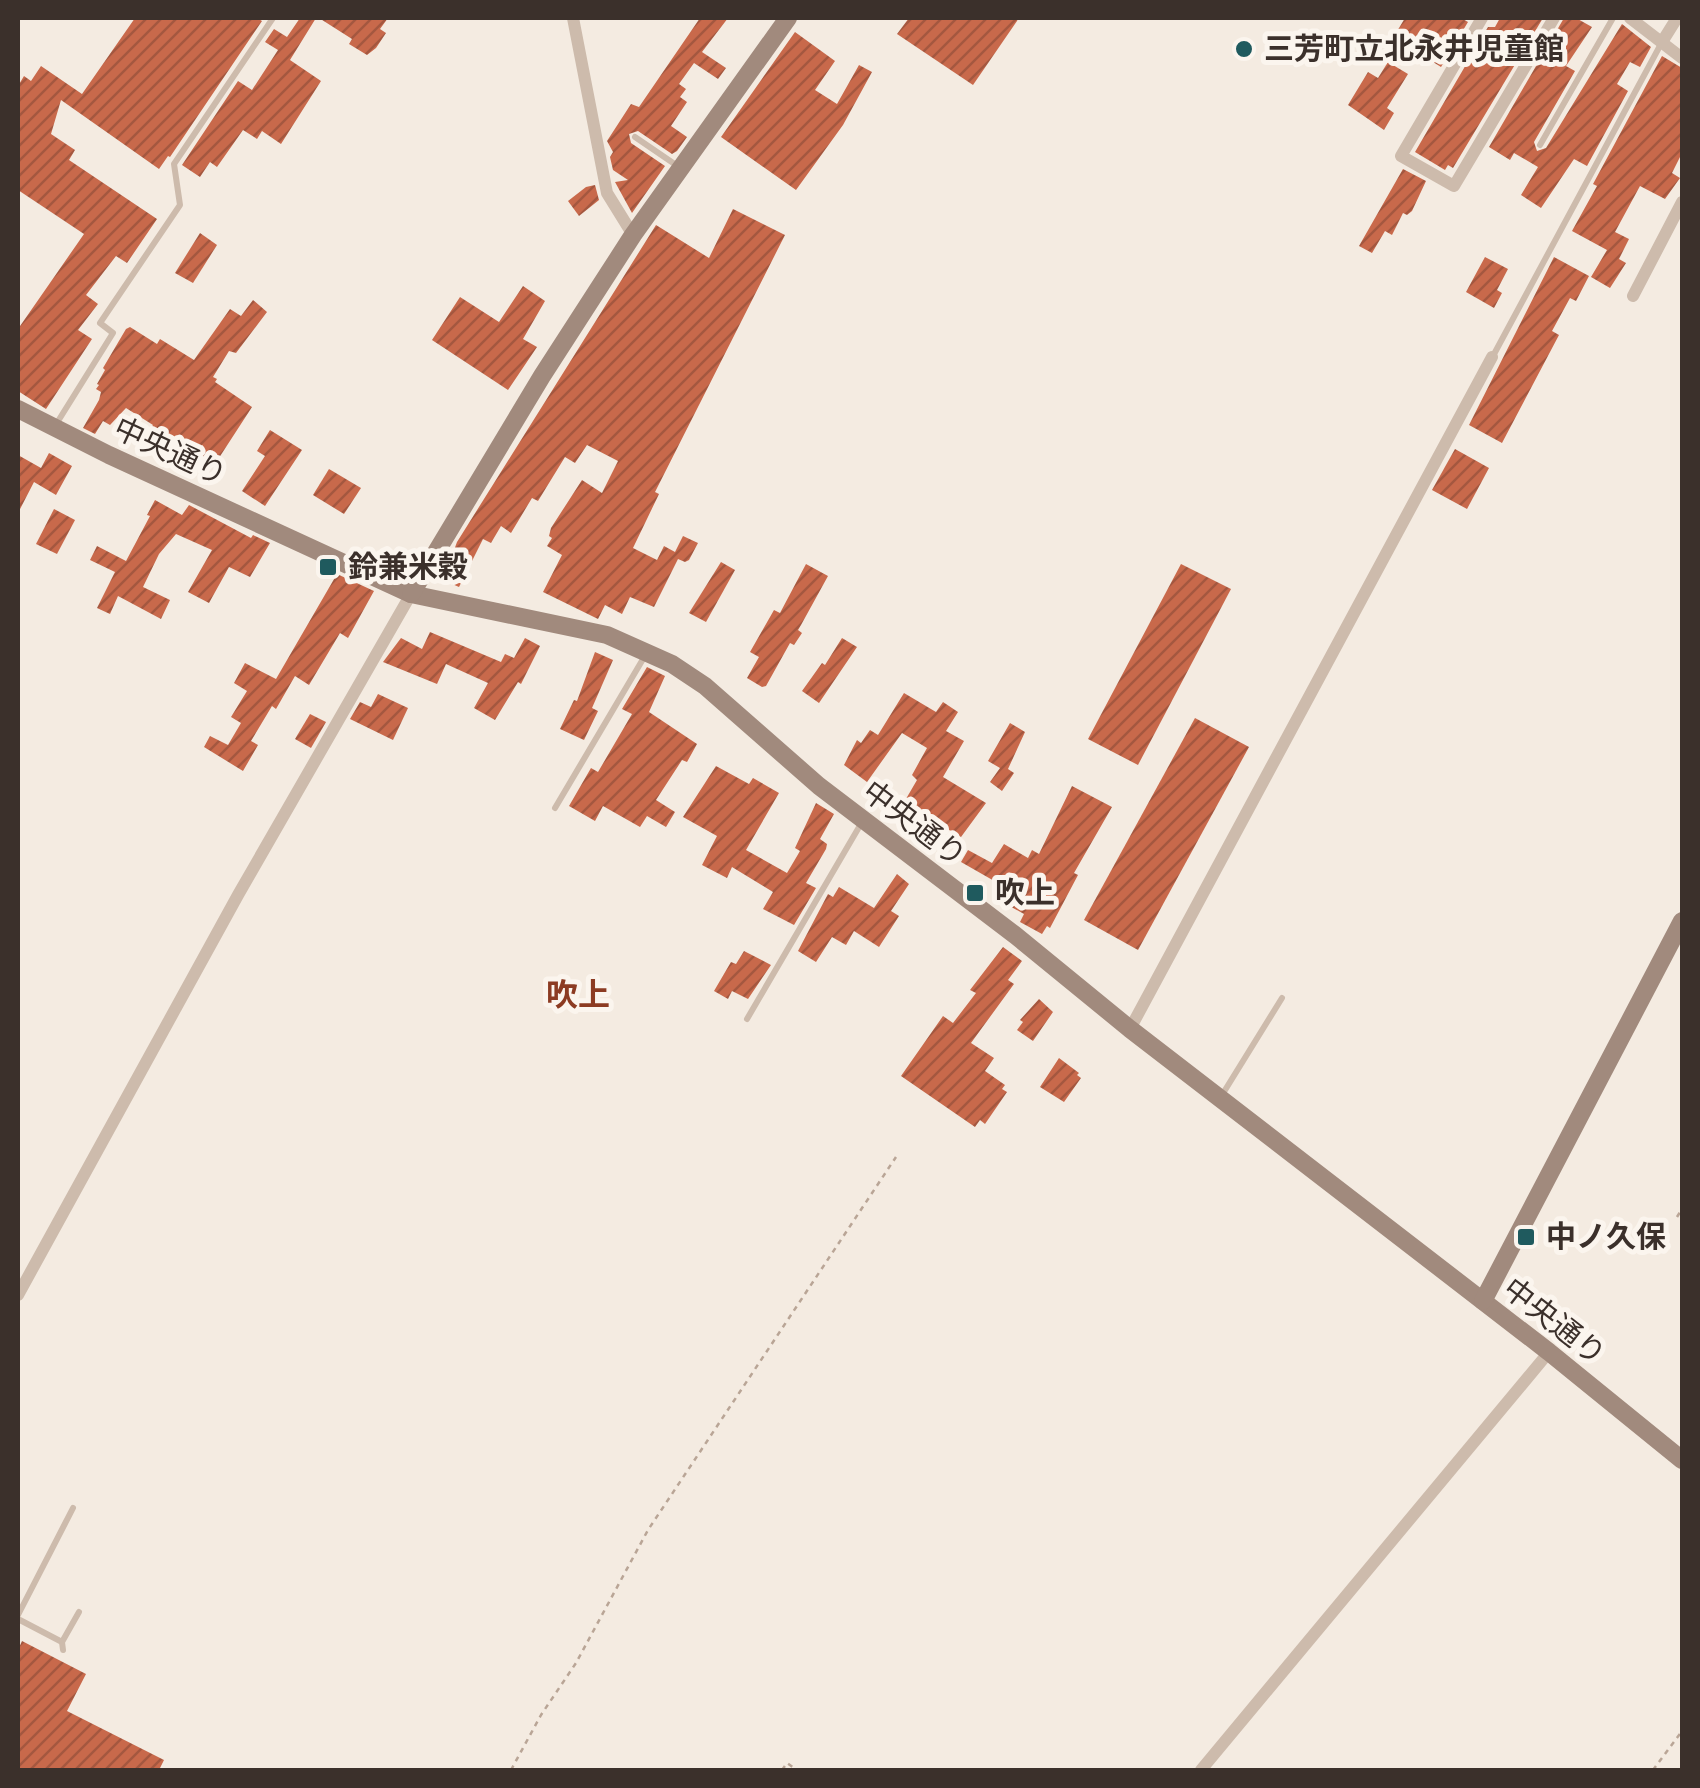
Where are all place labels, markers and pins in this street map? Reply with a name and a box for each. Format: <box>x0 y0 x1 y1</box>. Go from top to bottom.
place label: 三芳町立北永井児童館 <box>1264 31 1564 68</box>
marker: 三芳町立北永井児童館 <box>1233 38 1255 60</box>
place label: 鈴兼米穀 <box>348 549 468 586</box>
marker: 鈴兼米穀 <box>317 556 339 578</box>
place label: 吹上 <box>995 875 1055 912</box>
marker: 吹上 <box>964 882 986 904</box>
place label: 中ノ久保 <box>1546 1219 1666 1256</box>
marker: 中ノ久保 <box>1515 1226 1537 1248</box>

